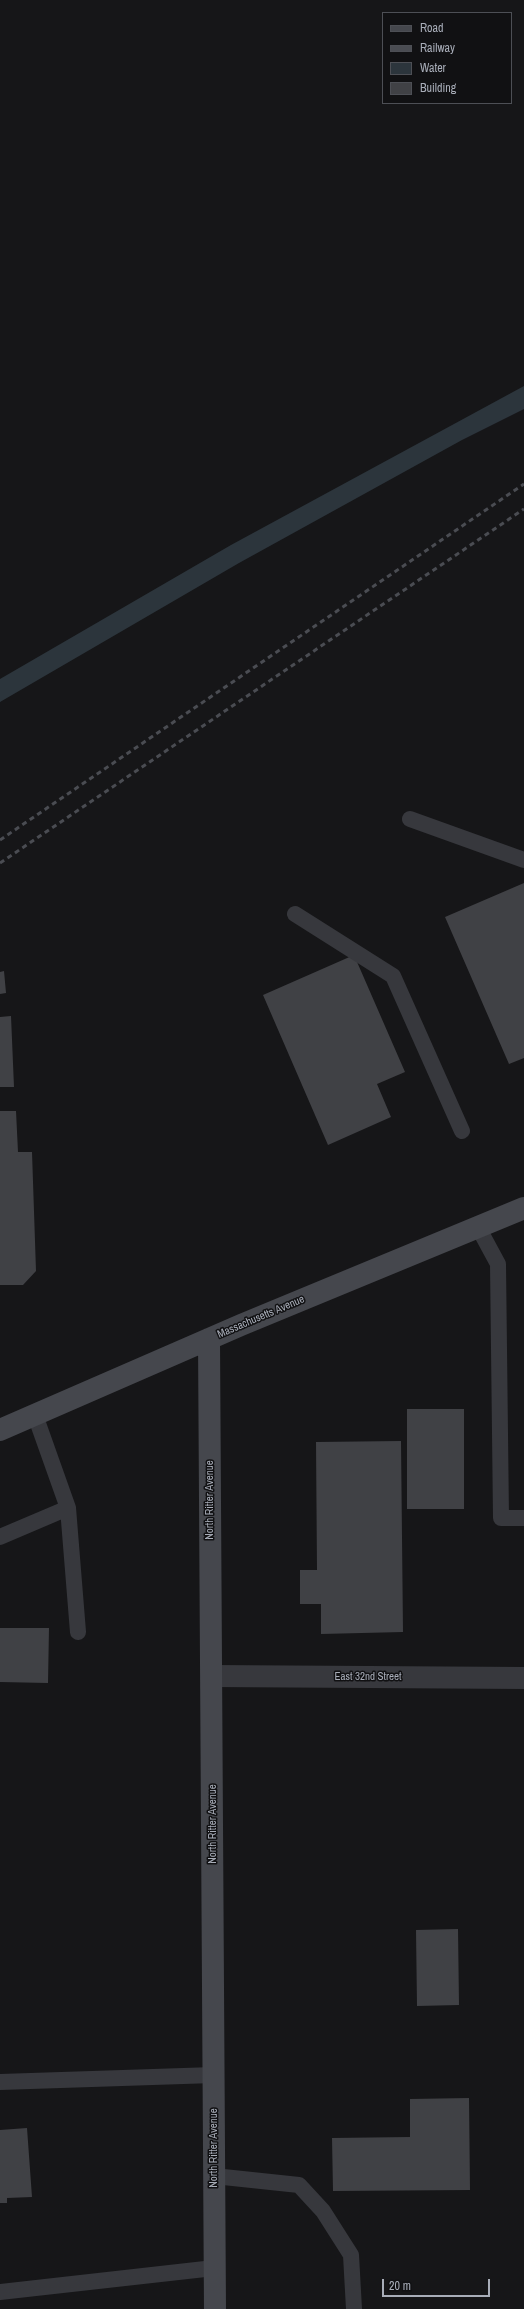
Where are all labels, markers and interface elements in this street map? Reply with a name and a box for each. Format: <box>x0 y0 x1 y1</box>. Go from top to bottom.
legend <box>382 12 512 104</box>
text: Road <box>420 20 444 36</box>
text: Railway <box>420 40 455 56</box>
text: Water <box>420 60 446 76</box>
text: Building <box>420 80 456 96</box>
street label: Massachusetts Avenue <box>216 1293 306 1341</box>
street label: North Ritter Avenue <box>203 1460 217 1540</box>
street label: East 32nd Street <box>334 1670 402 1684</box>
street label: North Ritter Avenue <box>206 1784 220 1864</box>
street label: North Ritter Avenue <box>207 2108 221 2188</box>
scale bar <box>384 2271 492 2297</box>
text: 20 m <box>389 2278 411 2294</box>

